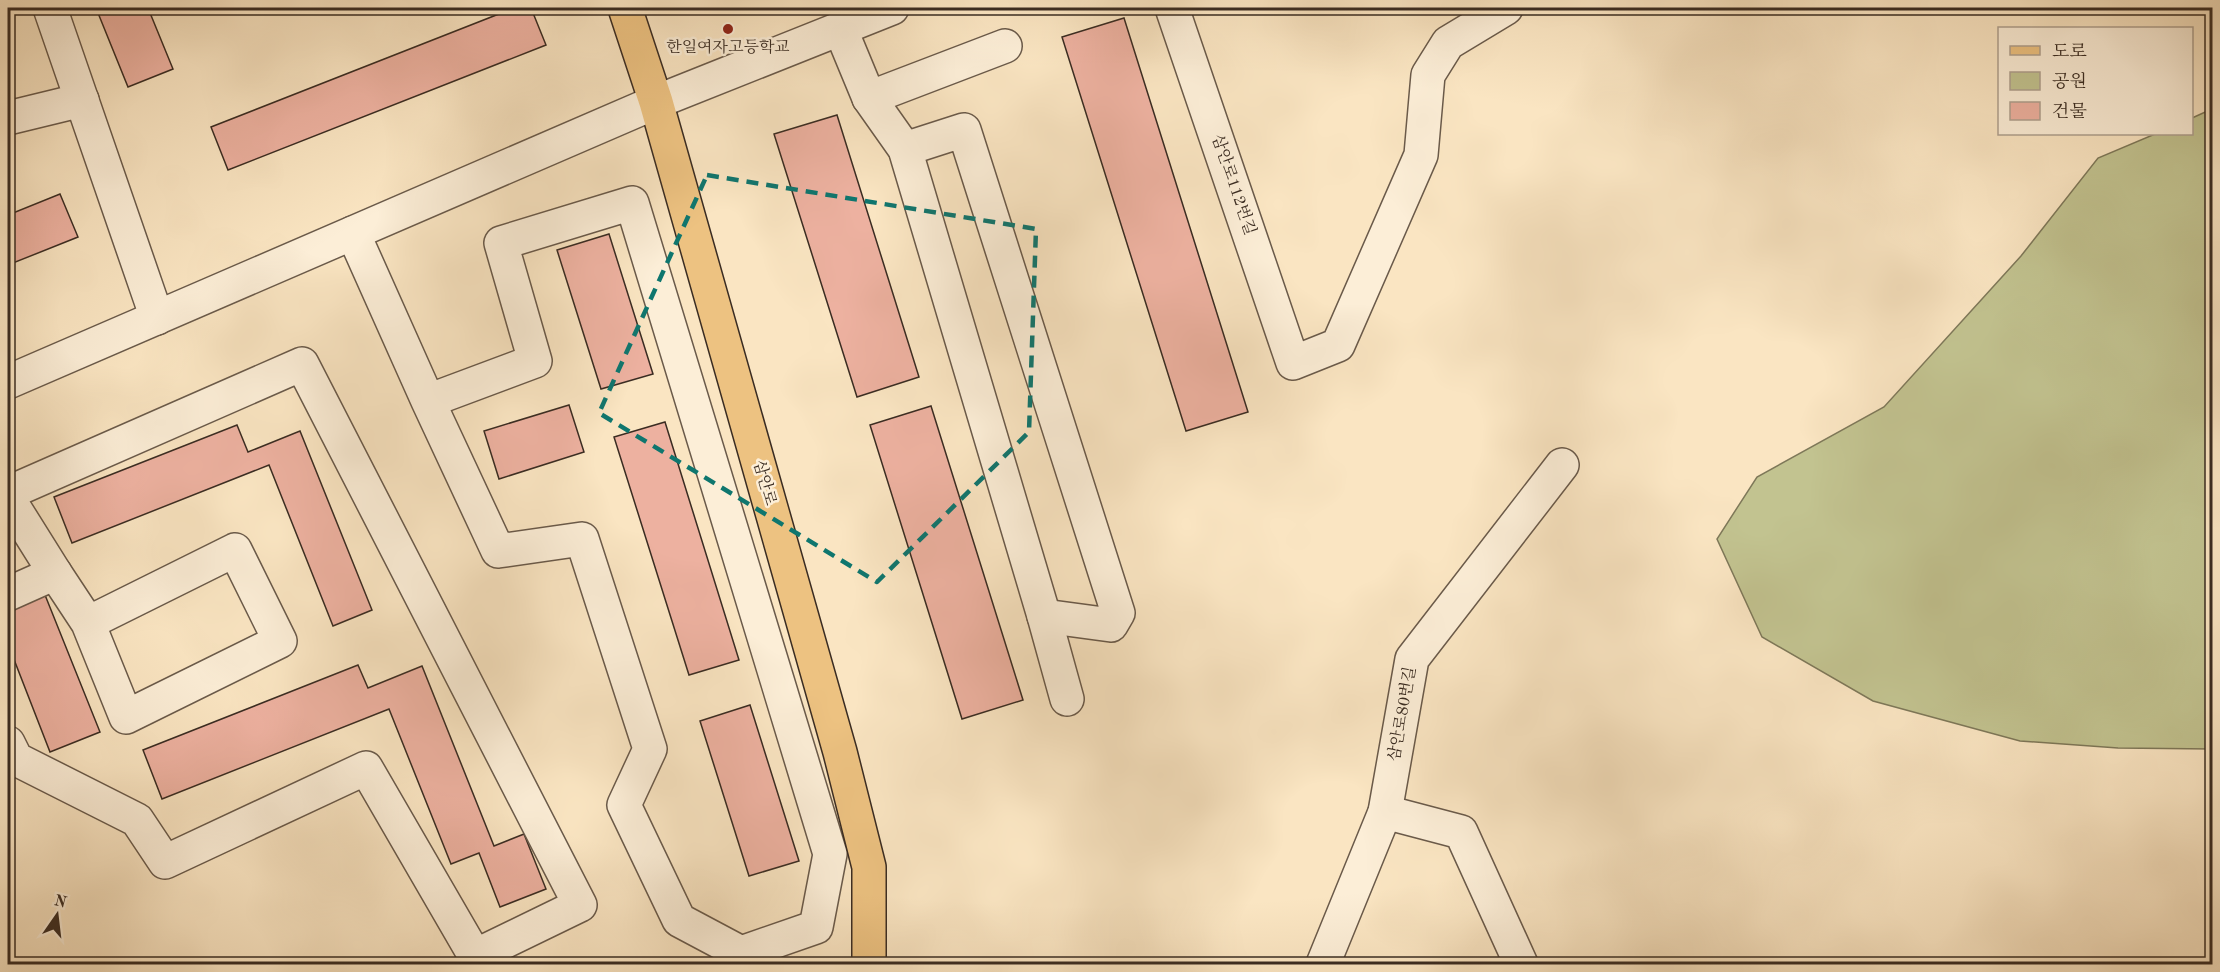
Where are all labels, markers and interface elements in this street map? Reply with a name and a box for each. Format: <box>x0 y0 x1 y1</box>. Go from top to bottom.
marker: 한일여자고등학교 <box>721 22 735 36</box>
legend <box>1998 27 2193 135</box>
place label: 한일여자고등학교 <box>666 39 790 56</box>
text: 도로 <box>2052 43 2087 61</box>
text: 공원 <box>2052 72 2087 91</box>
text: 건물 <box>2052 102 2087 121</box>
street label: 삼안로112번길 <box>1208 132 1259 237</box>
street label: 삼안로 <box>750 458 779 508</box>
street label: 삼안로80번길 <box>1386 665 1419 763</box>
north arrow <box>27 885 87 945</box>
text: N <box>52 893 69 912</box>

